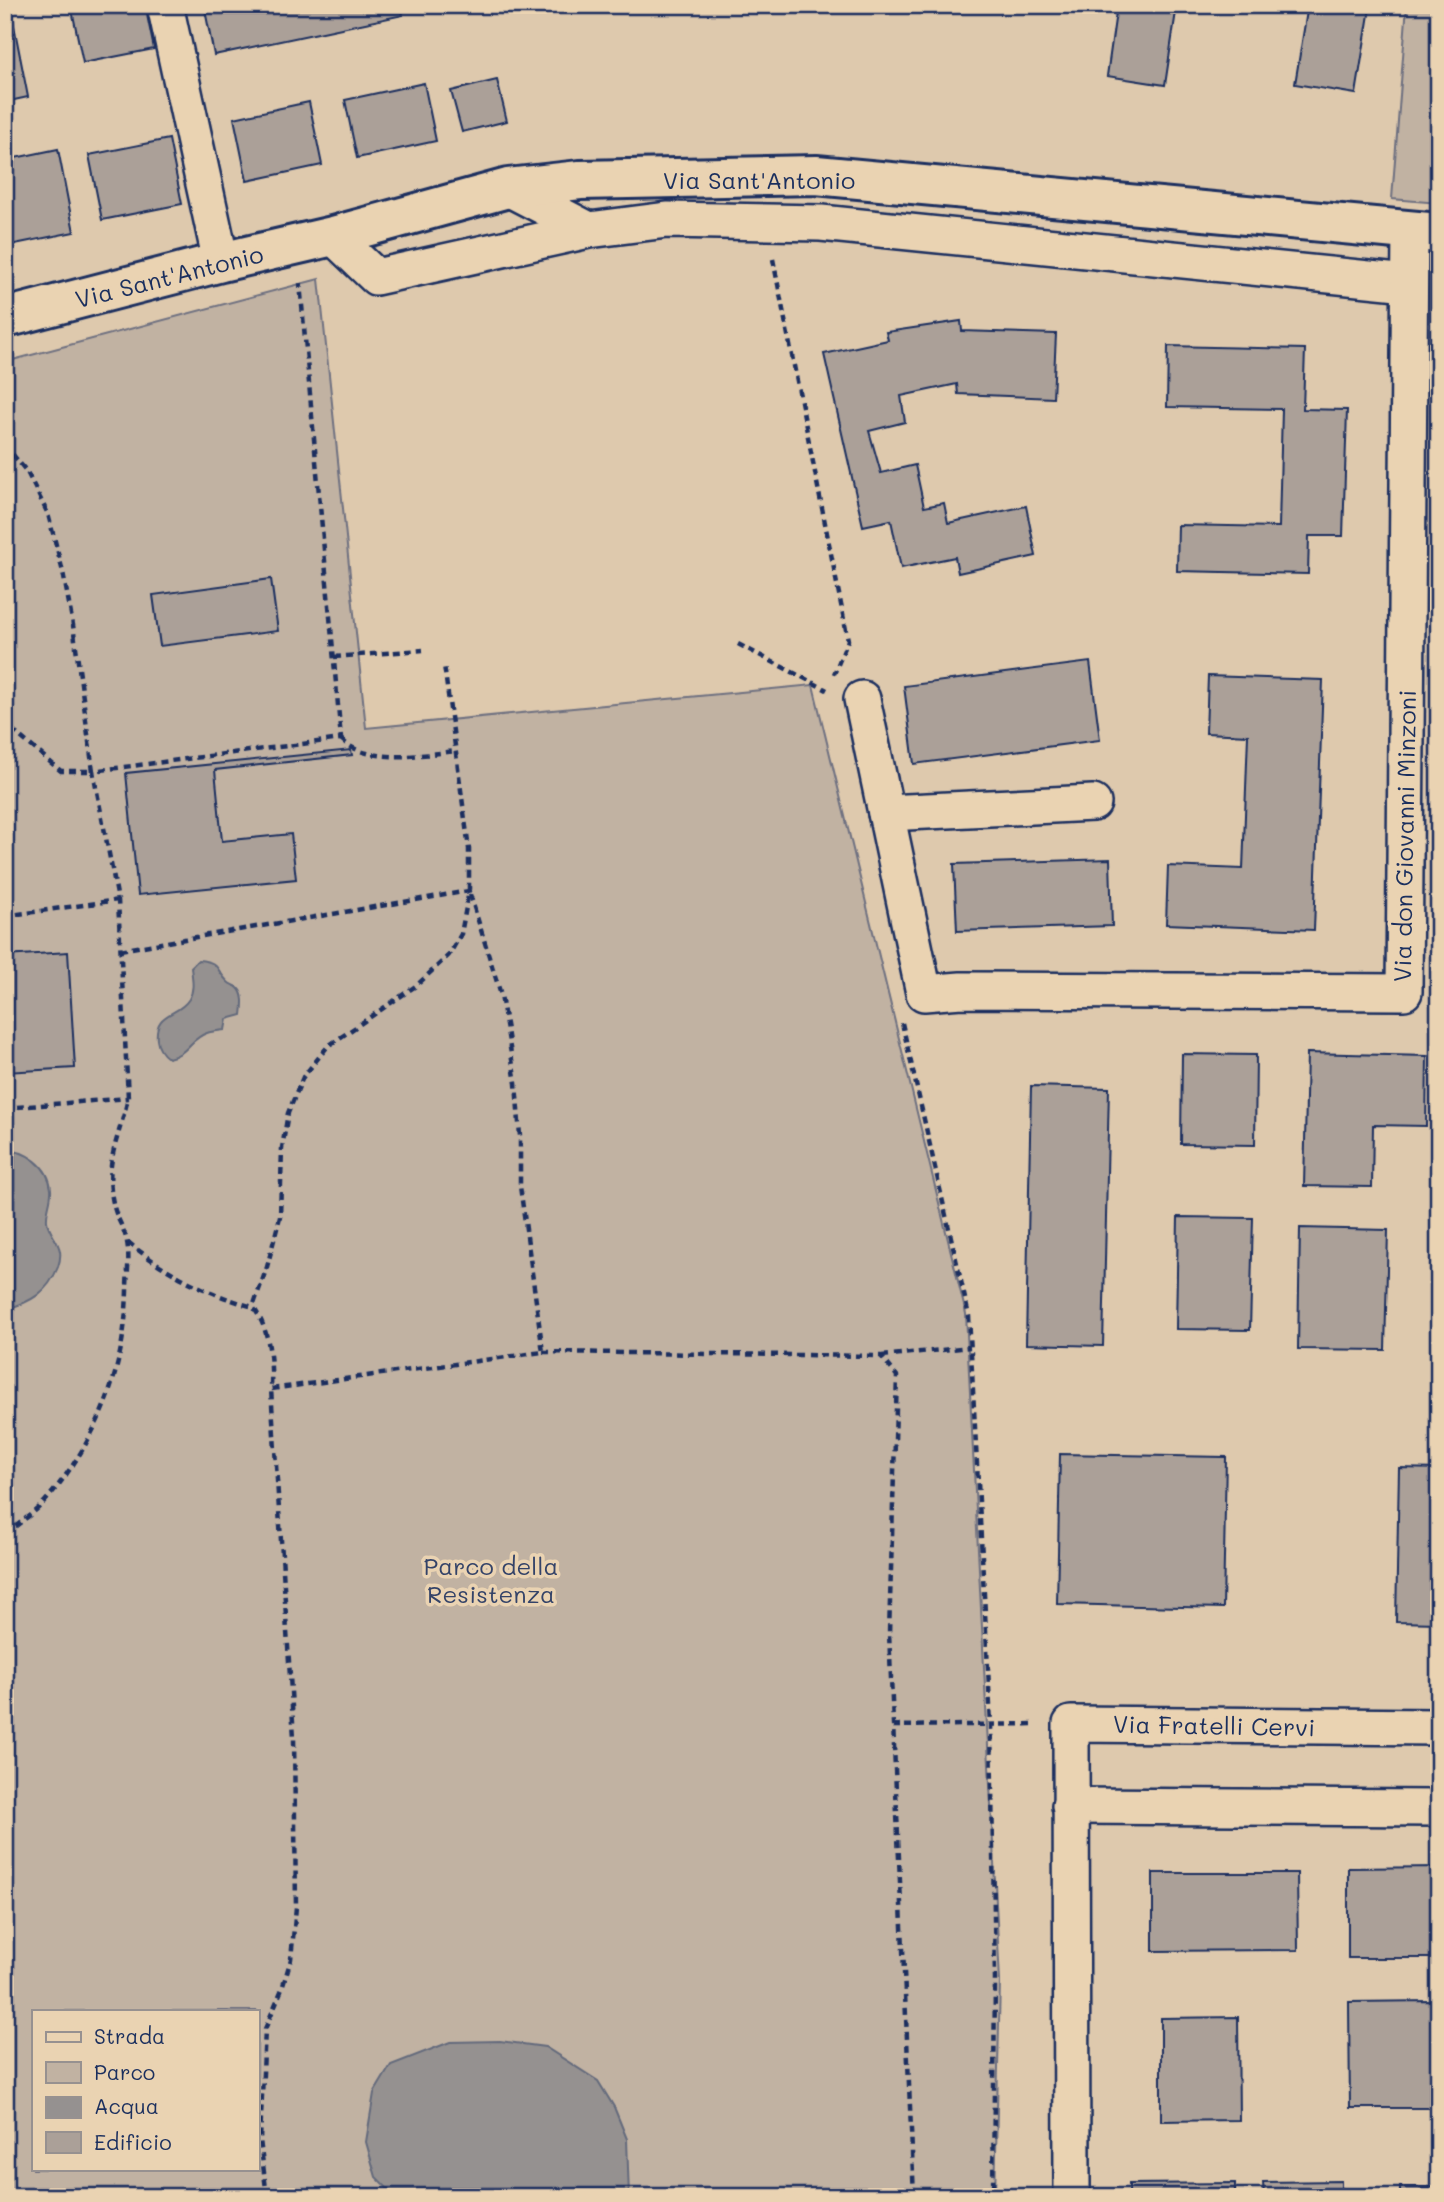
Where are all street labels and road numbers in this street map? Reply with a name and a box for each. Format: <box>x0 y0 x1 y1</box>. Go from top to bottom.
street label: Via Sant'Antonio <box>663 164 855 195</box>
street label: Via Sant'Antonio <box>72 238 266 314</box>
street label: Via don Giovanni Minzoni <box>1386 690 1422 982</box>
street label: Via Fratelli Cervi <box>1113 1708 1315 1742</box>

